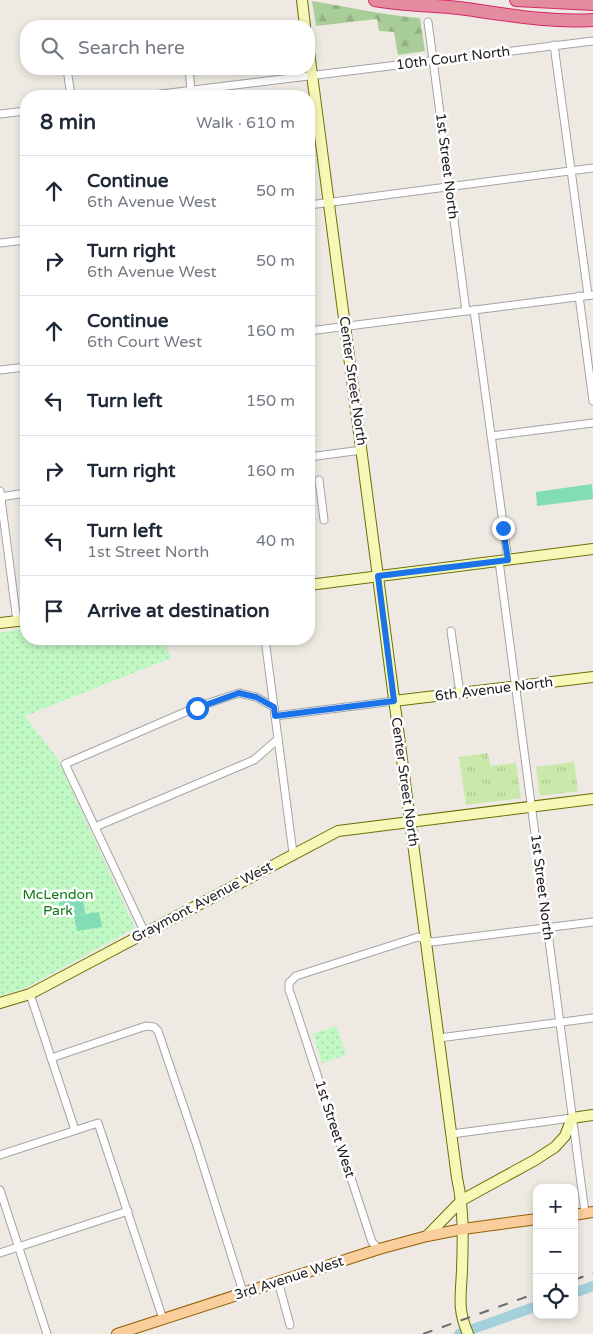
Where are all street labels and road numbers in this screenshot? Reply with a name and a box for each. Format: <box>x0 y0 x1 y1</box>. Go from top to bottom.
street label: 10th Court North <box>395 43 511 73</box>
street label: 1st Street North <box>432 112 462 220</box>
street label: Center Street North <box>336 315 370 447</box>
street label: 6th Avenue North <box>434 673 554 705</box>
street label: Center Street North <box>388 716 422 848</box>
street label: 1st Street North <box>527 833 557 941</box>
street label: Graymont Avenue West <box>129 857 276 946</box>
street label: 1st Street West <box>311 1078 359 1181</box>
street label: 3rd Avenue West <box>232 1252 346 1304</box>

